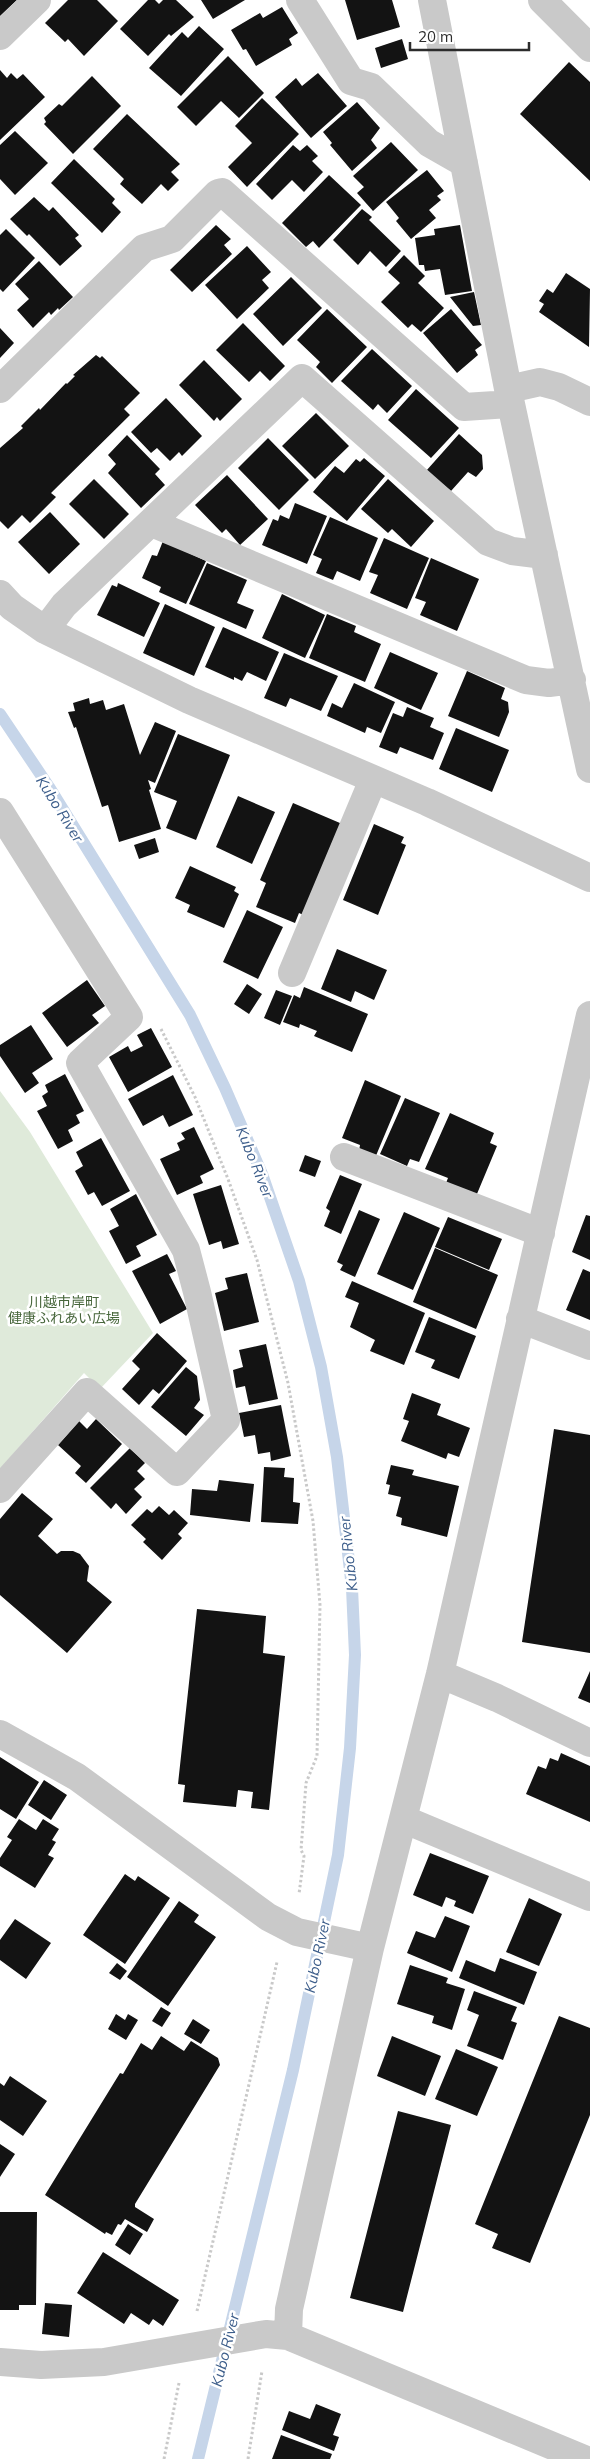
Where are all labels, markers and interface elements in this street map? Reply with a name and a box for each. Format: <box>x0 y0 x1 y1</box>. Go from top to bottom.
scale bar <box>410 20 529 52</box>
text: 20 m <box>418 27 453 46</box>
water label: Kubo River <box>32 772 88 846</box>
water label: Kubo River <box>232 1124 278 1201</box>
park label: 川越市岸町 健康ふれあい広場 <box>8 1293 120 1327</box>
water label: Kubo River <box>335 1515 361 1592</box>
water label: Kubo River <box>300 1917 334 1995</box>
water label: Kubo River <box>207 2311 243 2389</box>

